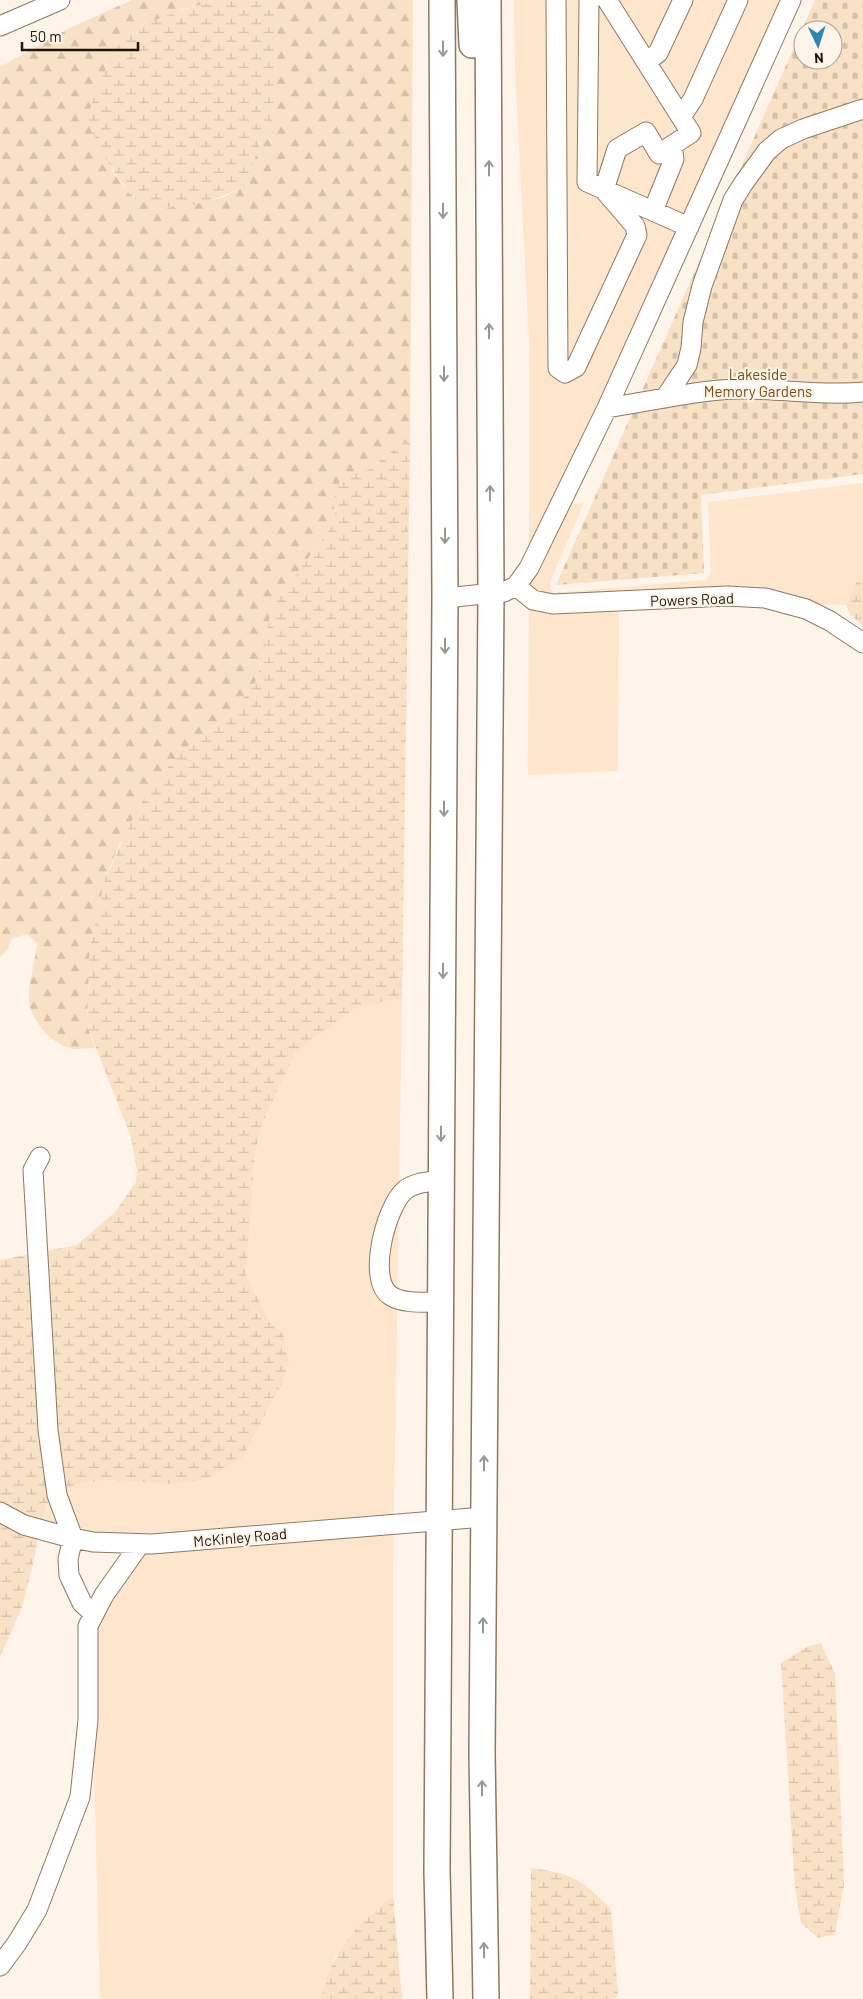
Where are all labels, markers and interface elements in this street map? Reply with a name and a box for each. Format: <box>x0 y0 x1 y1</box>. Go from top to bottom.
scale bar <box>22 20 139 52</box>
north arrow <box>793 20 843 70</box>
text: 50 m <box>30 27 62 45</box>
one-way arrow <box>438 40 448 56</box>
text: N <box>814 50 824 67</box>
one-way arrow <box>484 161 494 177</box>
one-way arrow <box>439 203 448 219</box>
one-way arrow <box>484 323 494 340</box>
one-way arrow <box>439 365 449 381</box>
park label: Lakeside Memory Gardens <box>704 365 812 400</box>
one-way arrow <box>485 486 495 502</box>
one-way arrow <box>440 528 450 544</box>
street label: Powers Road <box>650 589 734 609</box>
one-way arrow <box>440 638 450 654</box>
one-way arrow <box>439 800 449 817</box>
one-way arrow <box>438 963 448 979</box>
one-way arrow <box>437 1126 446 1142</box>
one-way arrow <box>480 1455 489 1471</box>
street label: McKinley Road <box>192 1524 288 1550</box>
one-way arrow <box>478 1618 488 1634</box>
one-way arrow <box>477 1780 487 1796</box>
one-way arrow <box>479 1943 489 1959</box>

